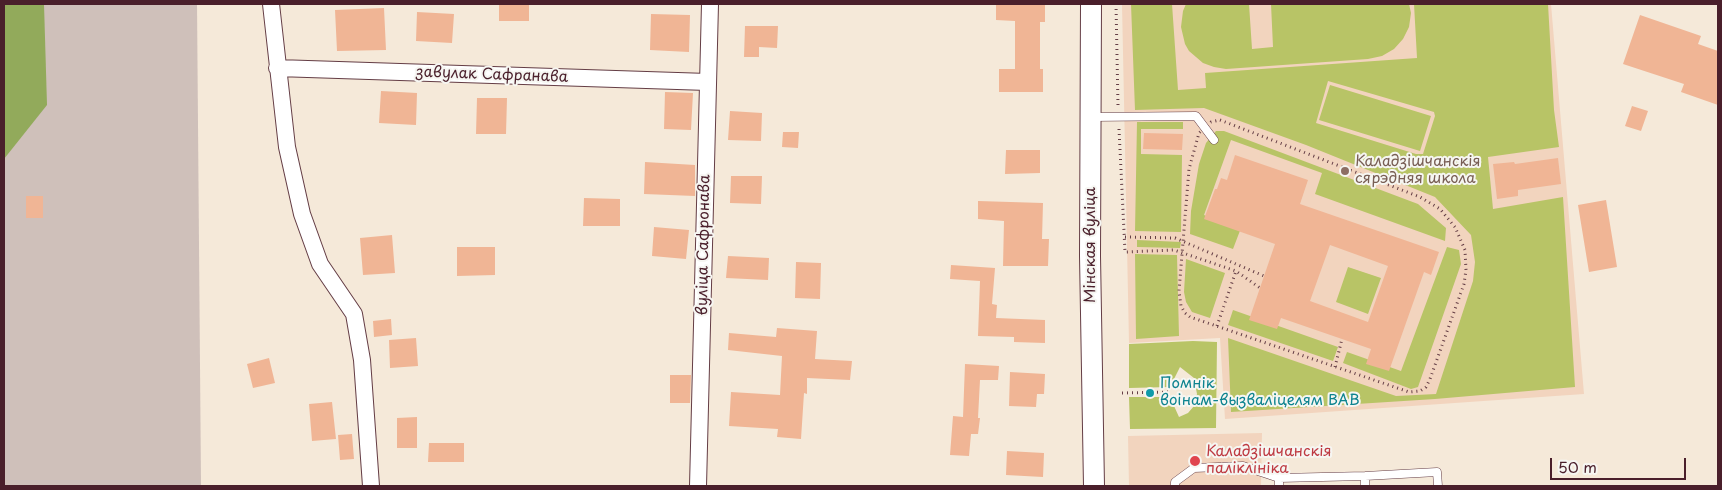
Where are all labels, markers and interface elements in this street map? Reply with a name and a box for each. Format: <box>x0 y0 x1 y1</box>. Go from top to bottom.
street label: завулак Сафранава <box>416 63 568 87</box>
place label: Каладзішчанскія сярэдняя школа <box>1355 153 1481 188</box>
marker: Каладзішчанскія сярэдняя школа <box>1339 165 1351 177</box>
street label: вуліца Сафронава <box>694 174 714 316</box>
street label: Мінская вуліца <box>1082 187 1100 303</box>
place label: Помнік воінам-вызваліцелям ВАВ <box>1160 375 1359 410</box>
marker: Помнік воінам-вызваліцелям ВАВ <box>1144 387 1156 399</box>
place label: Каладзішчанскія паліклініка <box>1206 443 1332 478</box>
scale bar <box>1552 448 1688 480</box>
marker: Каладзішчанскія паліклініка <box>1188 454 1202 468</box>
text: 50 m <box>1558 455 1597 478</box>

